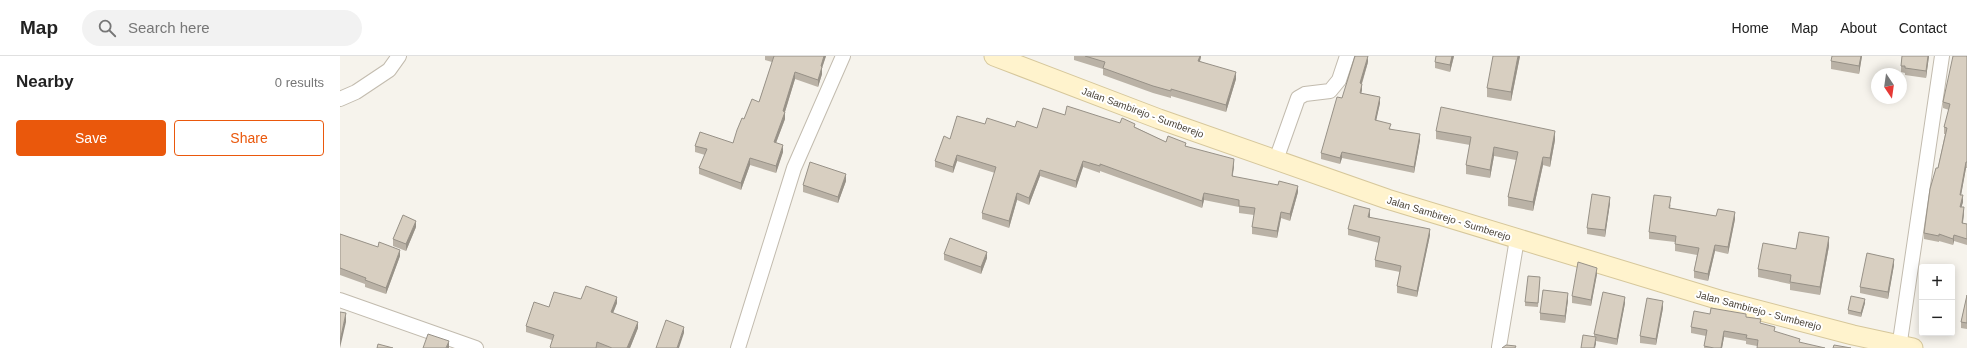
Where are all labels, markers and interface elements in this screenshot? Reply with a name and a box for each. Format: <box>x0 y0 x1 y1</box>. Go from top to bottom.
search box <box>82 10 362 46</box>
text: Map <box>20 17 58 38</box>
icon: search <box>96 17 118 39</box>
text: Search here <box>128 19 210 36</box>
text: Home <box>1732 20 1769 36</box>
text: Map <box>1791 20 1818 36</box>
text: About <box>1840 20 1877 36</box>
text: Contact <box>1899 20 1947 36</box>
north arrow <box>1871 68 1907 104</box>
text: Nearby <box>16 72 74 91</box>
text: 0 results <box>275 75 324 90</box>
street label: Jalan Sambirejo - Sumberejo <box>1080 85 1206 140</box>
button: Save <box>16 120 166 156</box>
button: Share <box>174 120 324 156</box>
street label: Jalan Sambirejo - Sumberejo <box>1386 194 1513 243</box>
map controls <box>1919 264 1955 336</box>
button: + <box>1919 264 1955 300</box>
street label: Jalan Sambirejo - Sumberejo <box>1695 288 1823 333</box>
button: − <box>1919 300 1955 336</box>

